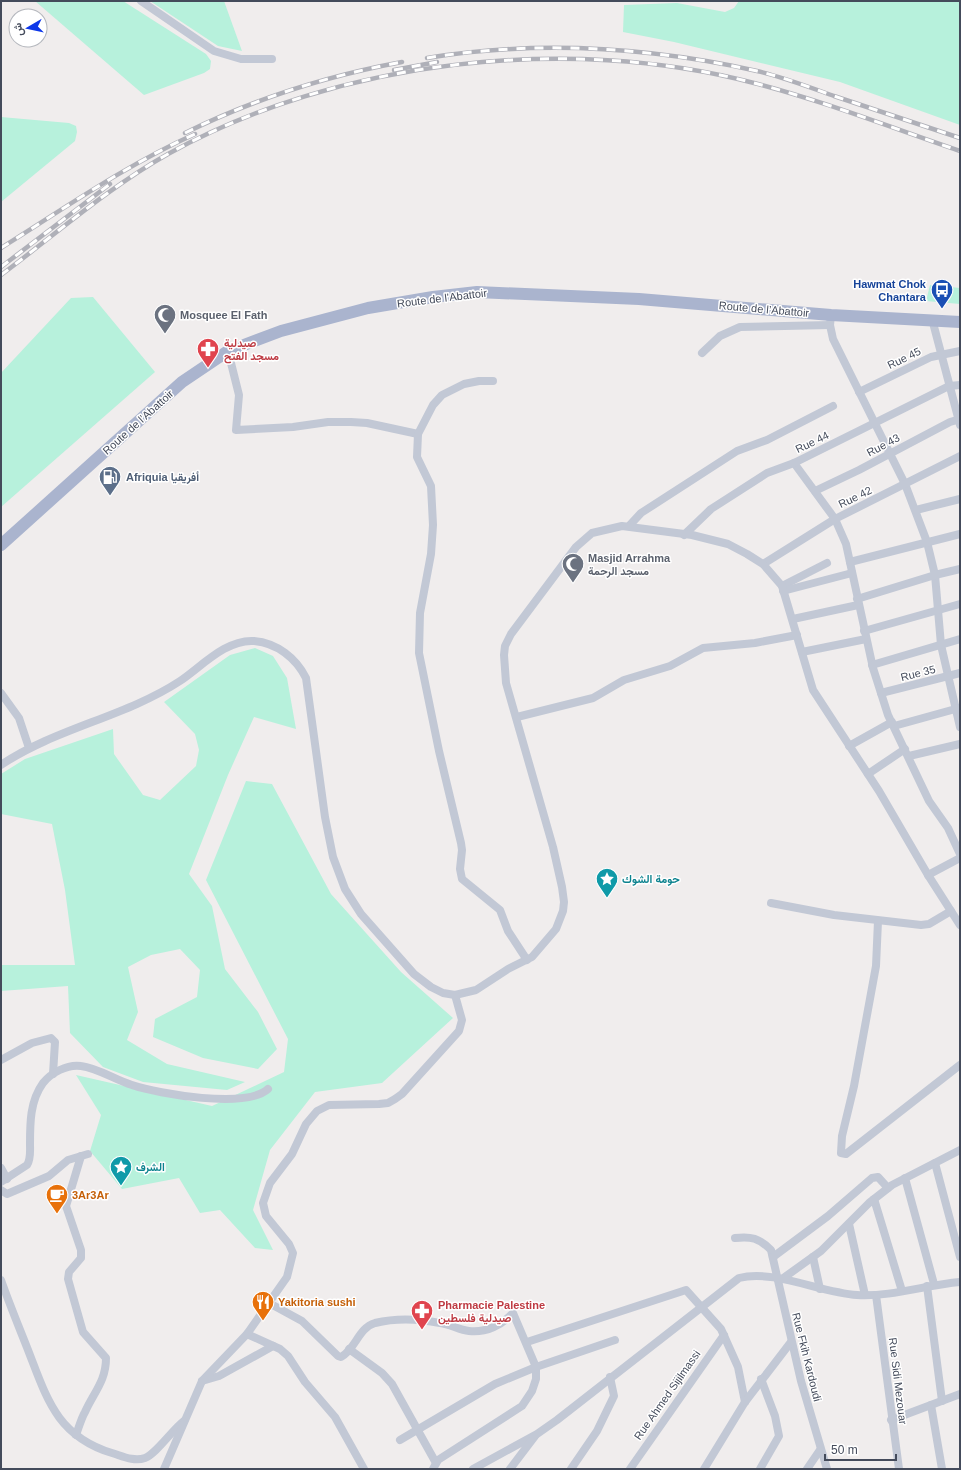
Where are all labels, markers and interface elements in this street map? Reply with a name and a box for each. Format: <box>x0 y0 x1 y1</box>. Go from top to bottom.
north arrow <box>8 8 48 48</box>
text: ش <box>11 22 26 37</box>
bus stop icon: Hawmat Chok Chantara <box>929 277 955 310</box>
place label: Hawmat Chok Chantara <box>853 278 927 303</box>
street label: Route de l’Abattoir <box>396 286 488 309</box>
street label: Route de l’Abattoir <box>718 299 810 319</box>
mosque icon: Mosquee El Fath <box>152 302 178 335</box>
place label: Mosquee El Fath <box>180 309 268 321</box>
pharmacy icon: صيدلية مسجد الفتح <box>195 336 221 369</box>
place label: صيدلية مسجد الفتح <box>224 337 279 364</box>
street label: Rue 45 <box>885 345 923 371</box>
street label: Route de l’Abattoir <box>100 387 176 457</box>
street label: Rue 44 <box>793 429 831 455</box>
street label: Rue 43 <box>865 431 901 459</box>
fuel station icon: Afriquia أفريقيا <box>97 464 123 497</box>
place label: Afriquia أفريقيا <box>126 471 199 484</box>
street label: Rue 42 <box>836 484 874 510</box>
mosque icon: Masjid Arrahma مسجد الرحمة <box>560 551 586 584</box>
place label: Masjid Arrahma مسجد الرحمة <box>588 552 671 578</box>
street label: Rue 35 <box>899 663 937 683</box>
place icon: حومة الشوك <box>594 866 620 899</box>
place label: حومة الشوك <box>622 873 680 886</box>
place icon: الشرف <box>108 1154 134 1187</box>
place label: الشرف <box>136 1161 165 1174</box>
cafe icon: 3Ar3Ar <box>44 1182 70 1215</box>
place label: 3Ar3Ar <box>72 1189 109 1201</box>
restaurant icon: Yakitoria sushi <box>250 1289 276 1322</box>
place label: Yakitoria sushi <box>278 1296 356 1308</box>
pharmacy icon: Pharmacie Palestine صيدلية فلسطين <box>409 1298 435 1331</box>
place label: Pharmacie Palestine صيدلية فلسطين <box>438 1299 545 1325</box>
street label: Rue Fkih Kardoudi <box>790 1311 824 1403</box>
street label: Rue Sidi Mezouar <box>887 1337 909 1425</box>
street label: Rue Ahmed Sijilmassi <box>632 1348 702 1442</box>
scale bar <box>825 1436 896 1462</box>
text: 50 m <box>831 1443 858 1457</box>

